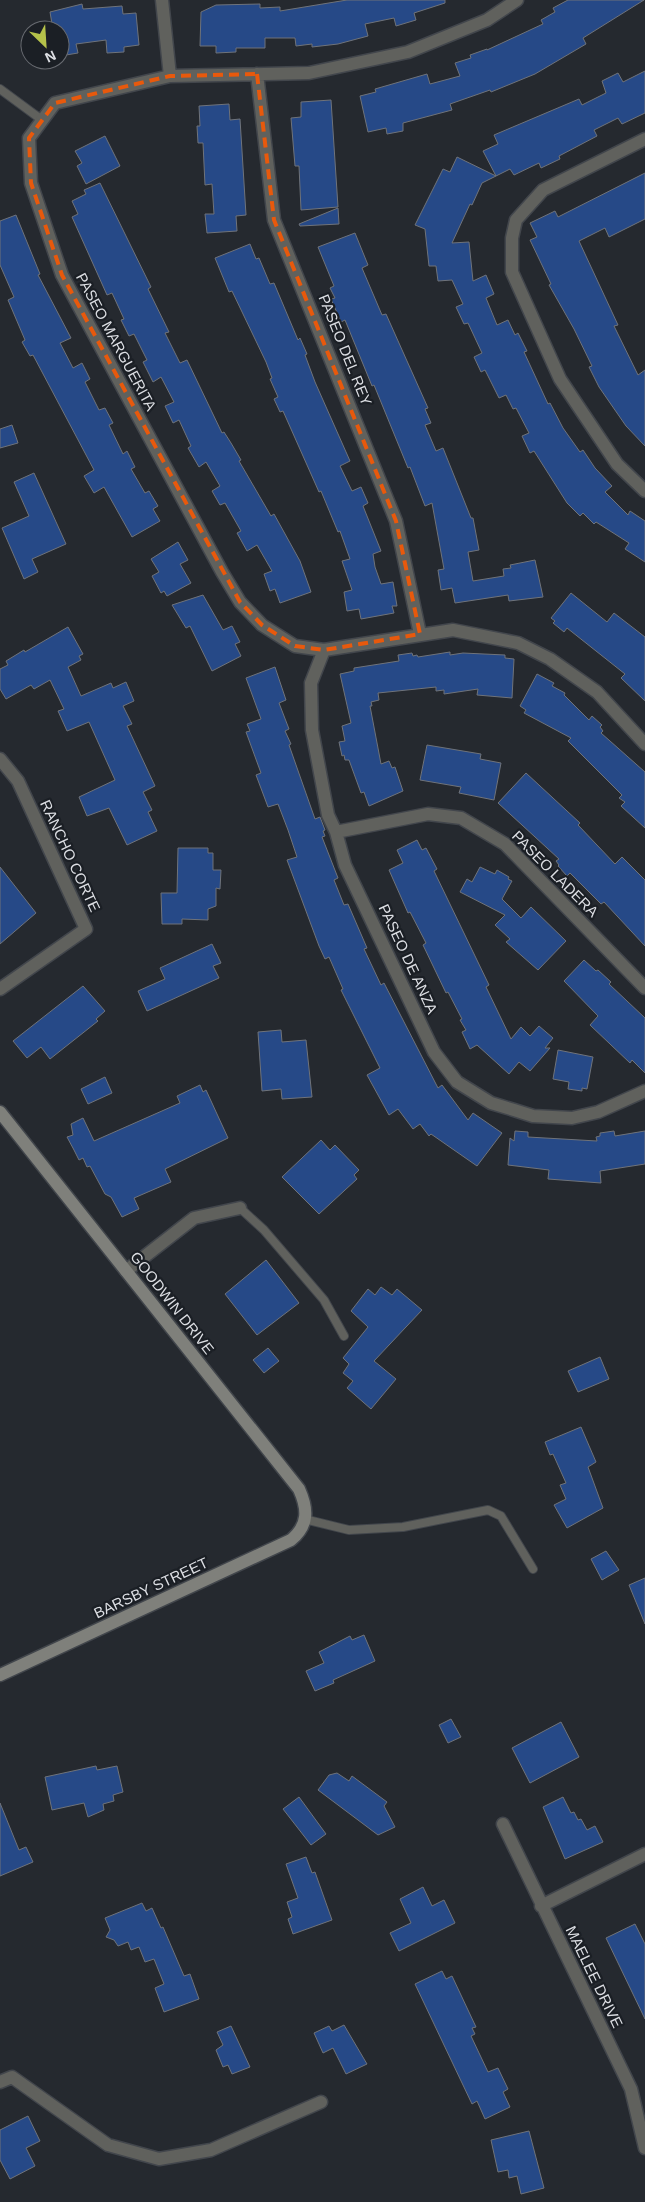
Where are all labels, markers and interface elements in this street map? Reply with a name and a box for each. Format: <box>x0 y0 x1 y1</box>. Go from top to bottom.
north arrow <box>20 20 70 70</box>
text: N <box>43 47 58 66</box>
street label: PASEO MARGUERITA <box>73 270 160 414</box>
street label: PASEO DEL REY <box>315 292 376 408</box>
street label: RANCHO CORTE <box>37 797 104 914</box>
street label: PASEO LADERA <box>509 827 602 920</box>
street label: PASEO DE ANZA <box>376 901 441 1016</box>
street label: GOODWIN DRIVE <box>127 1248 218 1357</box>
street label: BARSBY STREET <box>91 1554 211 1621</box>
street label: MAELEE DRIVE <box>563 1923 626 2030</box>

